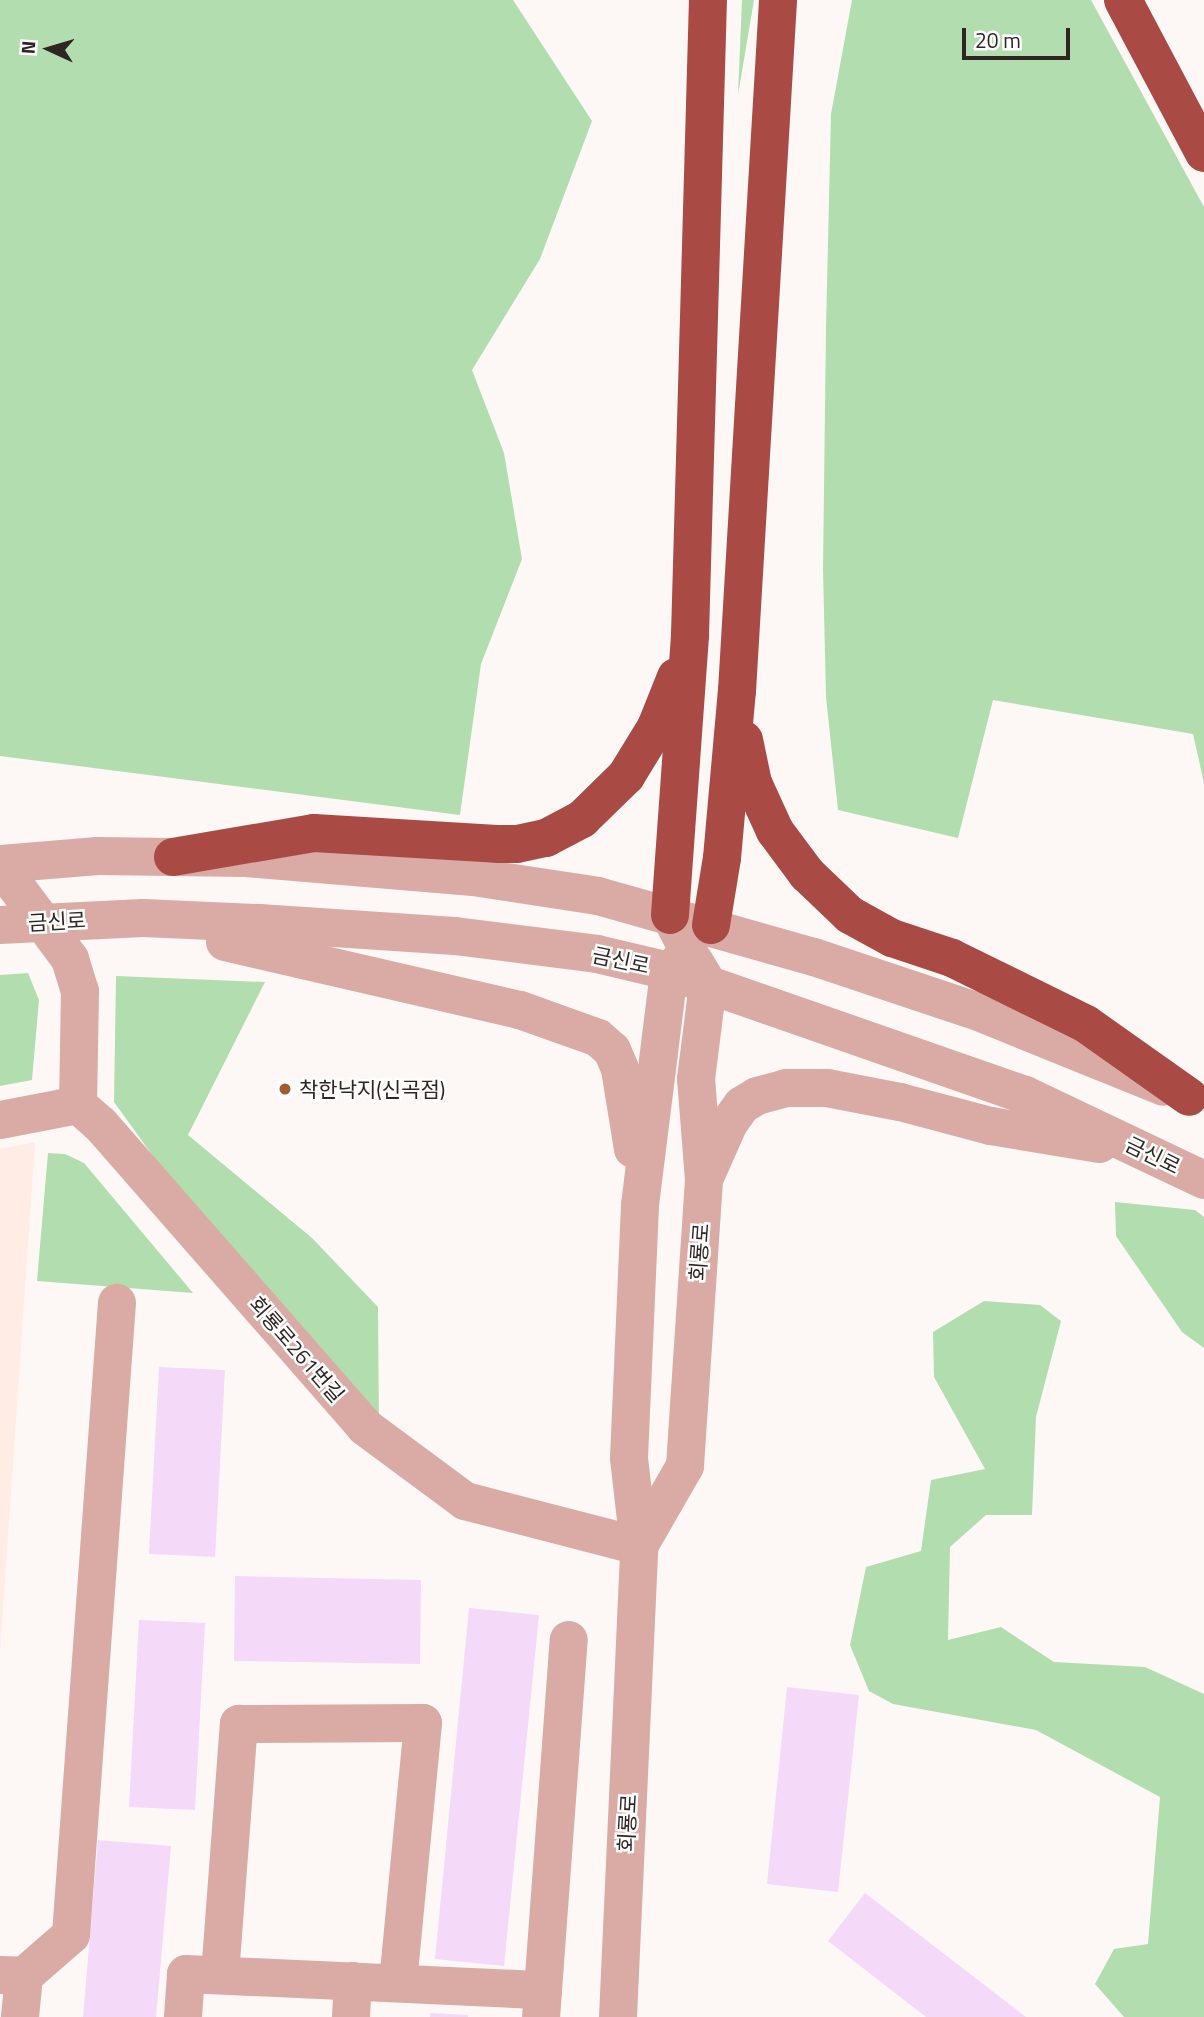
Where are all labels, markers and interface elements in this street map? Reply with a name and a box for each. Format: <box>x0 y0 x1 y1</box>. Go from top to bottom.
north arrow <box>14 14 84 84</box>
scale bar <box>966 14 1074 58</box>
text: 20 m <box>975 24 1021 56</box>
text: N <box>13 40 42 55</box>
street label: 금신로 <box>27 907 87 935</box>
street label: 금신로 <box>590 942 652 978</box>
place label: 착한낙지(신곡점) <box>299 1076 445 1102</box>
marker: 착한낙지(신곡점) <box>277 1081 293 1097</box>
street label: 금신로 <box>1121 1131 1185 1179</box>
street label: 회룡로 <box>684 1222 714 1282</box>
street label: 회룡로261번길 <box>244 1291 350 1407</box>
street label: 회룡로 <box>613 1793 641 1853</box>

